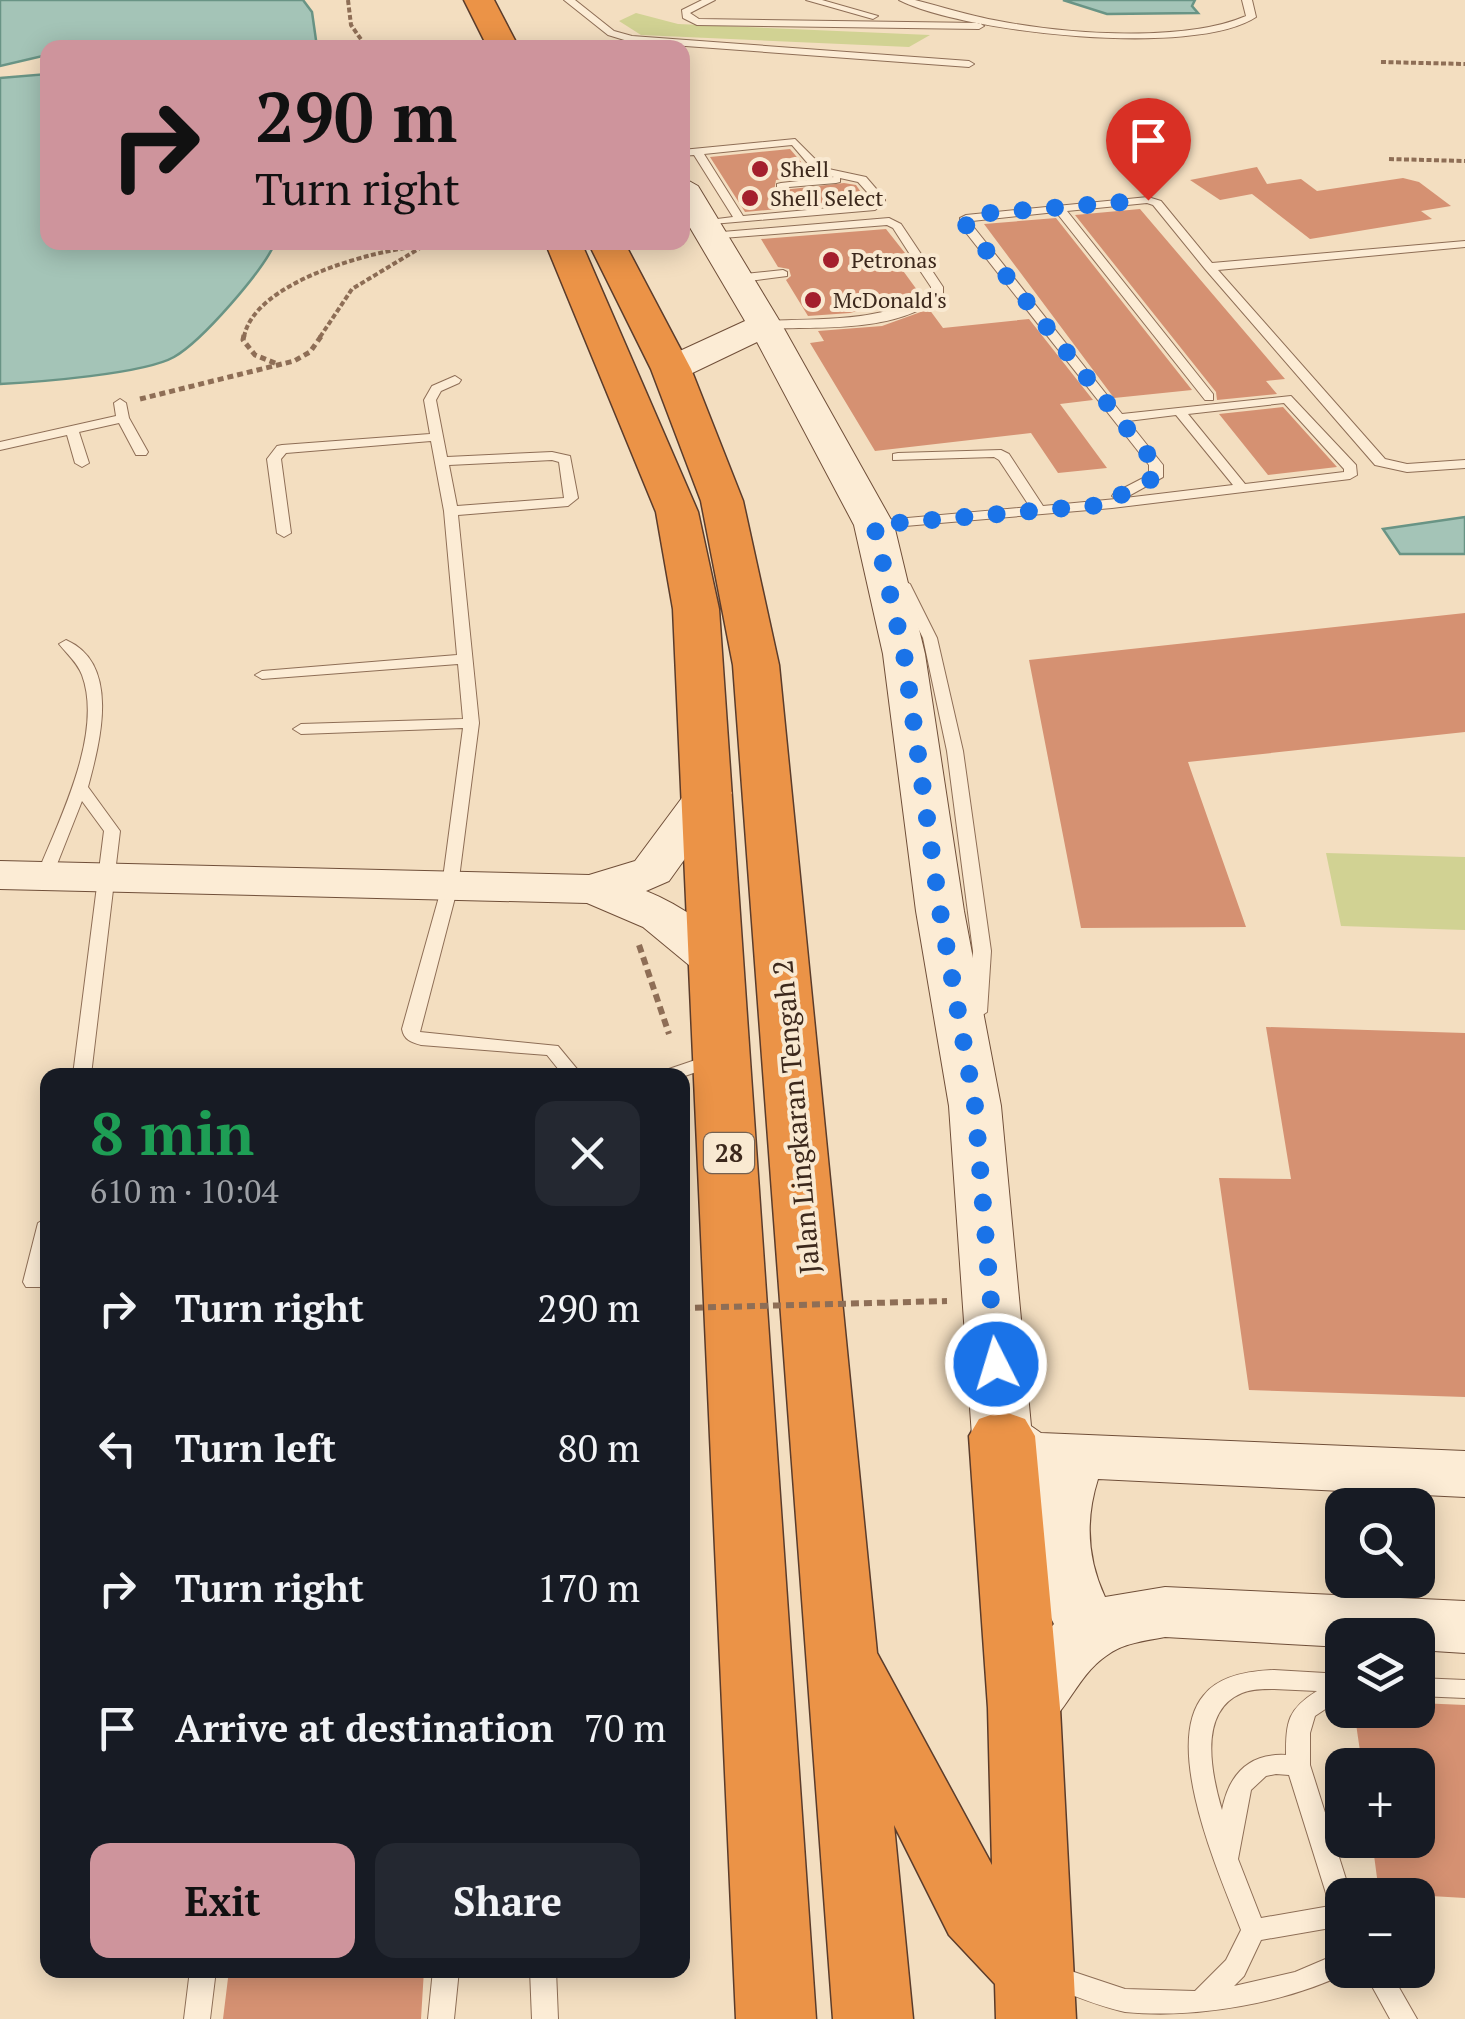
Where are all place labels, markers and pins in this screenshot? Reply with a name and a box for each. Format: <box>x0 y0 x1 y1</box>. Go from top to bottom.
pin <box>1106 98 1191 201</box>
place label: Shell <box>780 154 829 183</box>
marker: Shell <box>749 158 771 180</box>
place label: Shell Select <box>770 183 883 212</box>
marker: Shell Select <box>739 187 761 209</box>
place label: Petronas <box>851 245 937 274</box>
marker: Petronas <box>820 249 842 271</box>
place label: McDonald's <box>833 285 947 314</box>
marker: McDonald's <box>802 289 824 311</box>

